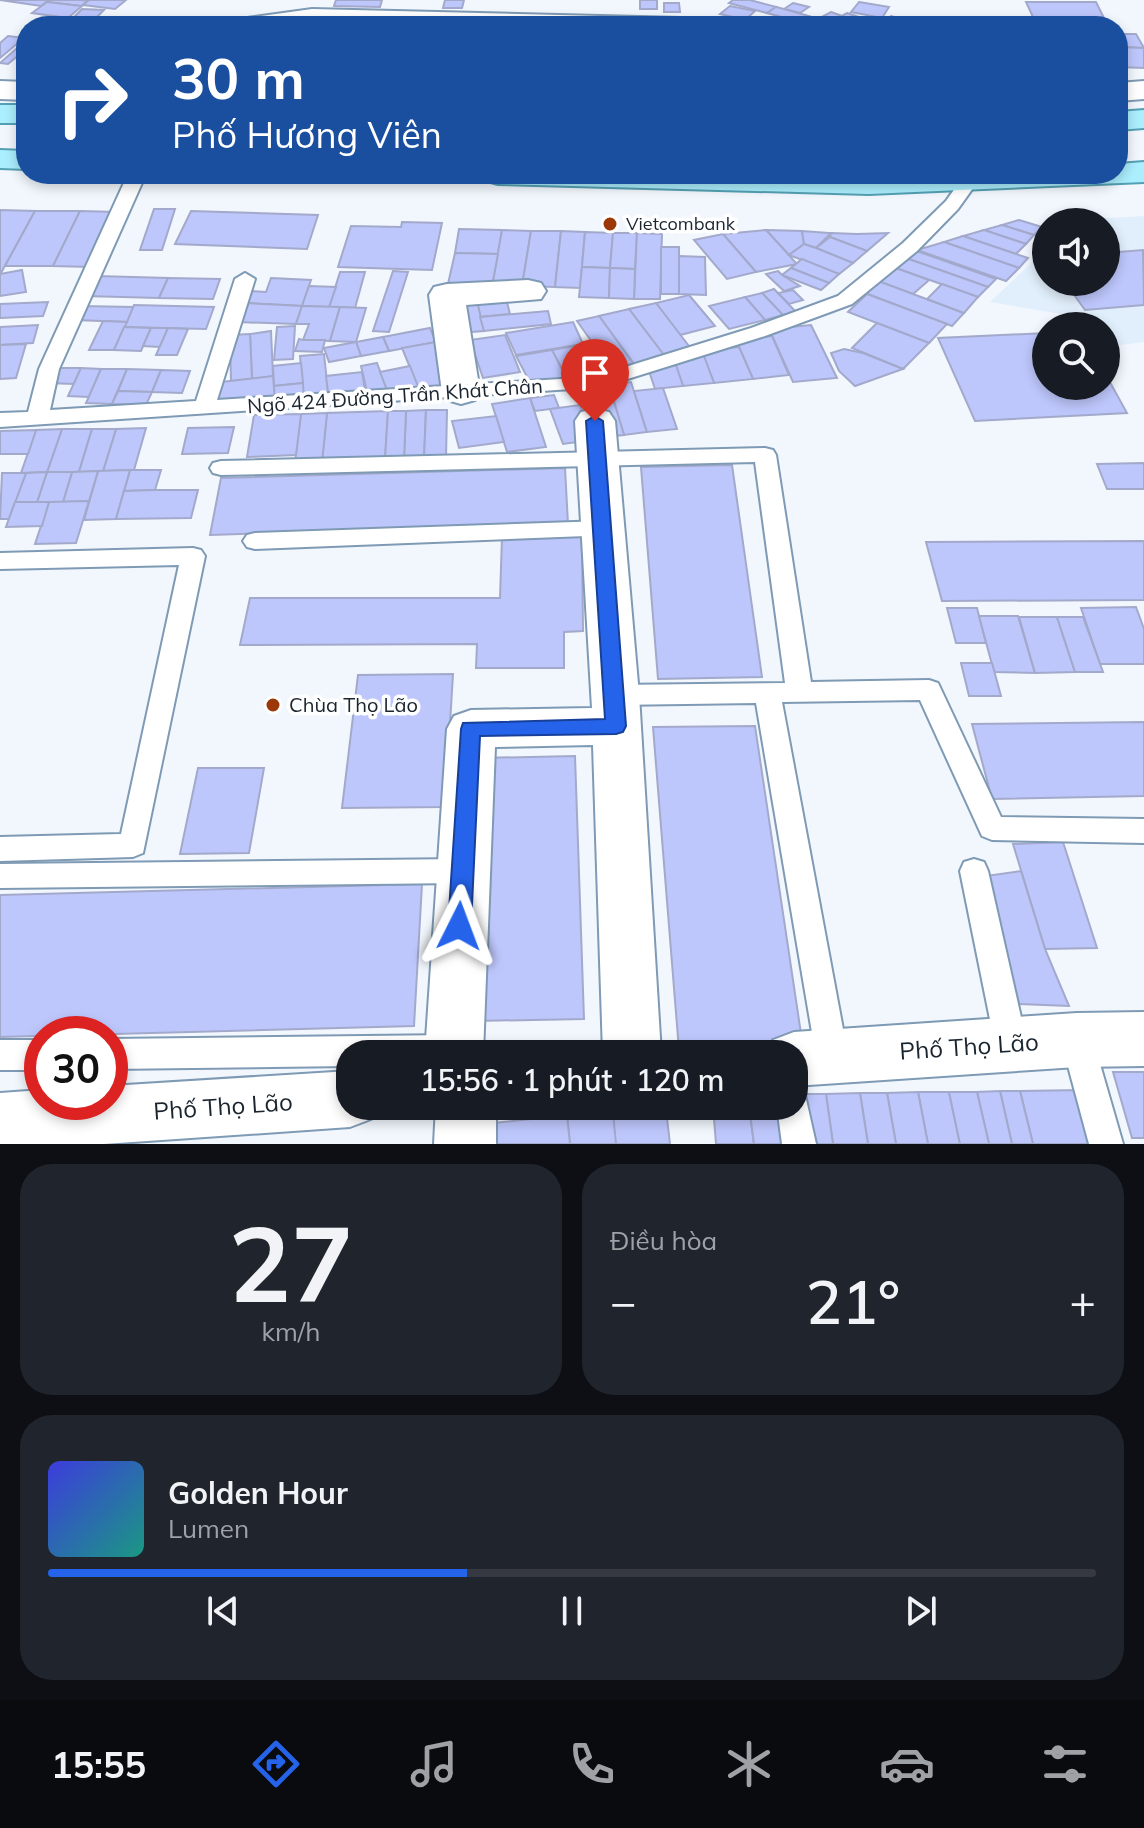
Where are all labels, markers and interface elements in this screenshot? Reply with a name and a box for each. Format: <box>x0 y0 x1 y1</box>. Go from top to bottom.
text: 30 m <box>172 43 305 113</box>
icon: right <box>40 48 144 152</box>
text: Phố Hương Viên <box>172 112 442 157</box>
map controls <box>1032 208 1120 400</box>
button: sound <box>1032 208 1120 296</box>
place label: Vietcombank <box>626 212 736 235</box>
marker: Vietcombank <box>601 215 619 233</box>
button: search <box>1032 312 1120 400</box>
pin <box>561 339 629 421</box>
icon: arrive <box>573 351 617 395</box>
street label: Ngõ 424 Đường Trần Khát Chân <box>246 373 544 418</box>
place label: Chùa Thọ Lão <box>289 692 418 717</box>
marker: Chùa Thọ Lão <box>264 696 282 714</box>
position arrow <box>417 884 501 968</box>
speed limit sign: 30 <box>24 1016 128 1120</box>
street label: Phố Thọ Lão <box>898 1026 1039 1066</box>
text: 15:56 · 1 phút · 120 m <box>420 1061 724 1099</box>
street label: Phố Thọ Lão <box>152 1086 293 1126</box>
text: 27 <box>229 1197 353 1328</box>
text: Điều hòa <box>610 1224 717 1257</box>
text: 21° <box>806 1264 900 1339</box>
text: − <box>610 1274 636 1329</box>
text: + <box>1070 1274 1096 1329</box>
text: km/h <box>262 1315 320 1348</box>
text: Golden Hour <box>168 1474 348 1512</box>
text: Lumen <box>168 1512 249 1545</box>
icon: previous <box>201 1589 245 1633</box>
icon: pause <box>550 1589 594 1633</box>
icon: next <box>899 1589 943 1633</box>
icon: directions <box>248 1736 304 1792</box>
icon: music <box>406 1736 462 1792</box>
icon: phone <box>564 1736 620 1792</box>
icon: climate <box>721 1736 777 1792</box>
icon: car <box>879 1736 935 1792</box>
icon: filters <box>1037 1736 1093 1792</box>
text: 15:55 <box>51 1742 146 1787</box>

